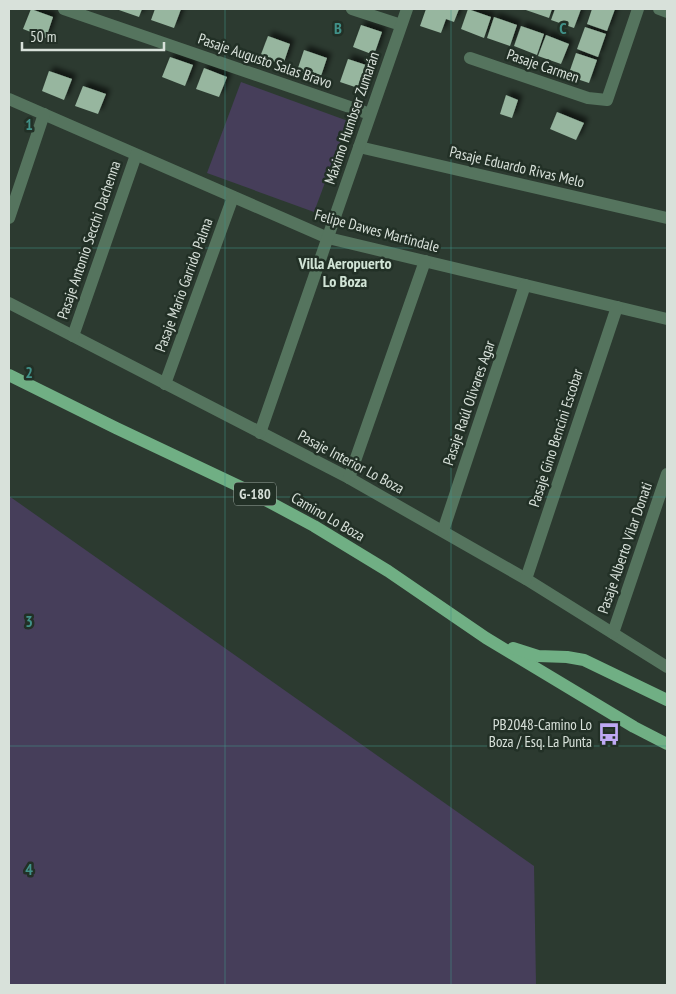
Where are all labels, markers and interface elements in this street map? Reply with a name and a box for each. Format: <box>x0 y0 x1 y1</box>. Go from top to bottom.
text: B <box>334 18 342 38</box>
text: C <box>559 18 567 38</box>
scale bar <box>22 20 165 52</box>
text: 50 m <box>30 27 56 46</box>
street label: Pasaje Augusto Salas Bravo <box>196 29 335 92</box>
street label: Pasaje Carmen <box>504 44 582 87</box>
street label: Máximo Humbser Zumarán <box>320 49 383 187</box>
text: 1 <box>25 114 33 134</box>
street label: Pasaje Eduardo Rivas Melo <box>448 142 586 191</box>
street label: Pasaje Antonio Secchi Dachenna <box>52 158 125 322</box>
street label: Felipe Dawes Martindale <box>313 205 442 256</box>
street label: Pasaje Mario Garrido Palma <box>150 215 217 354</box>
district label: Villa Aeropuerto Lo Boza <box>297 253 392 291</box>
street label: Pasaje Raúl Olivares Agar <box>438 337 499 468</box>
text: 2 <box>25 362 33 382</box>
street label: Pasaje Gino Bencini Escobar <box>524 366 587 509</box>
street label: Pasaje Interior Lo Boza <box>295 426 408 498</box>
street label: Pasaje Alberto Vilar Donati <box>593 479 656 616</box>
road number: G-180 <box>234 482 276 506</box>
street label: Camino Lo Boza <box>288 488 368 545</box>
text: 3 <box>25 611 33 631</box>
place label: PB2048-Camino Lo Boza / Esq. La Punta <box>489 715 592 751</box>
bus stop icon: PB2048-Camino Lo Boza / Esq. La Punta <box>596 721 622 747</box>
text: 4 <box>25 859 33 879</box>

